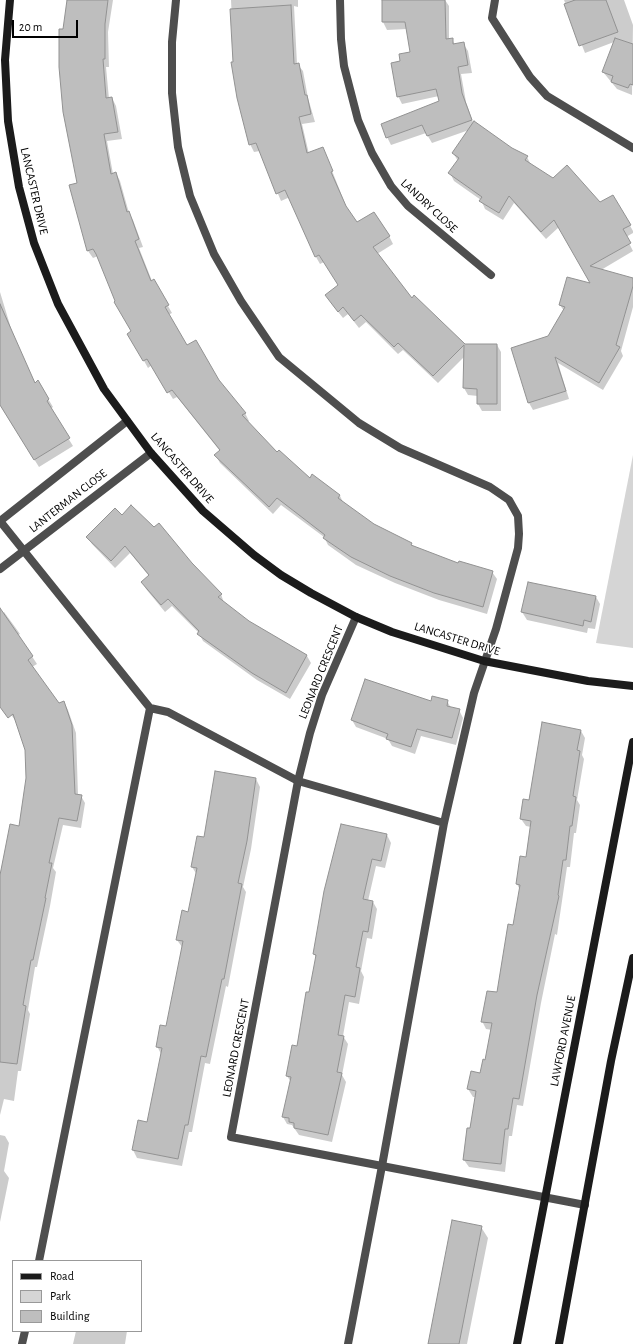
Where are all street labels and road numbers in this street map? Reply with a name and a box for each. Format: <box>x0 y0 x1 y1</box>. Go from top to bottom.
street label: LANCASTER DRIVE <box>17 146 51 236</box>
street label: LANDRY CLOSE <box>398 176 460 236</box>
street label: LANCASTER DRIVE <box>147 430 217 506</box>
street label: LANTERMAN CLOSE <box>26 466 110 536</box>
street label: LANCASTER DRIVE <box>412 619 502 659</box>
street label: LEONARD CRESCENT <box>296 623 346 721</box>
street label: LAWFORD AVENUE <box>547 994 579 1088</box>
street label: LEONARD CRESCENT <box>219 998 253 1098</box>

